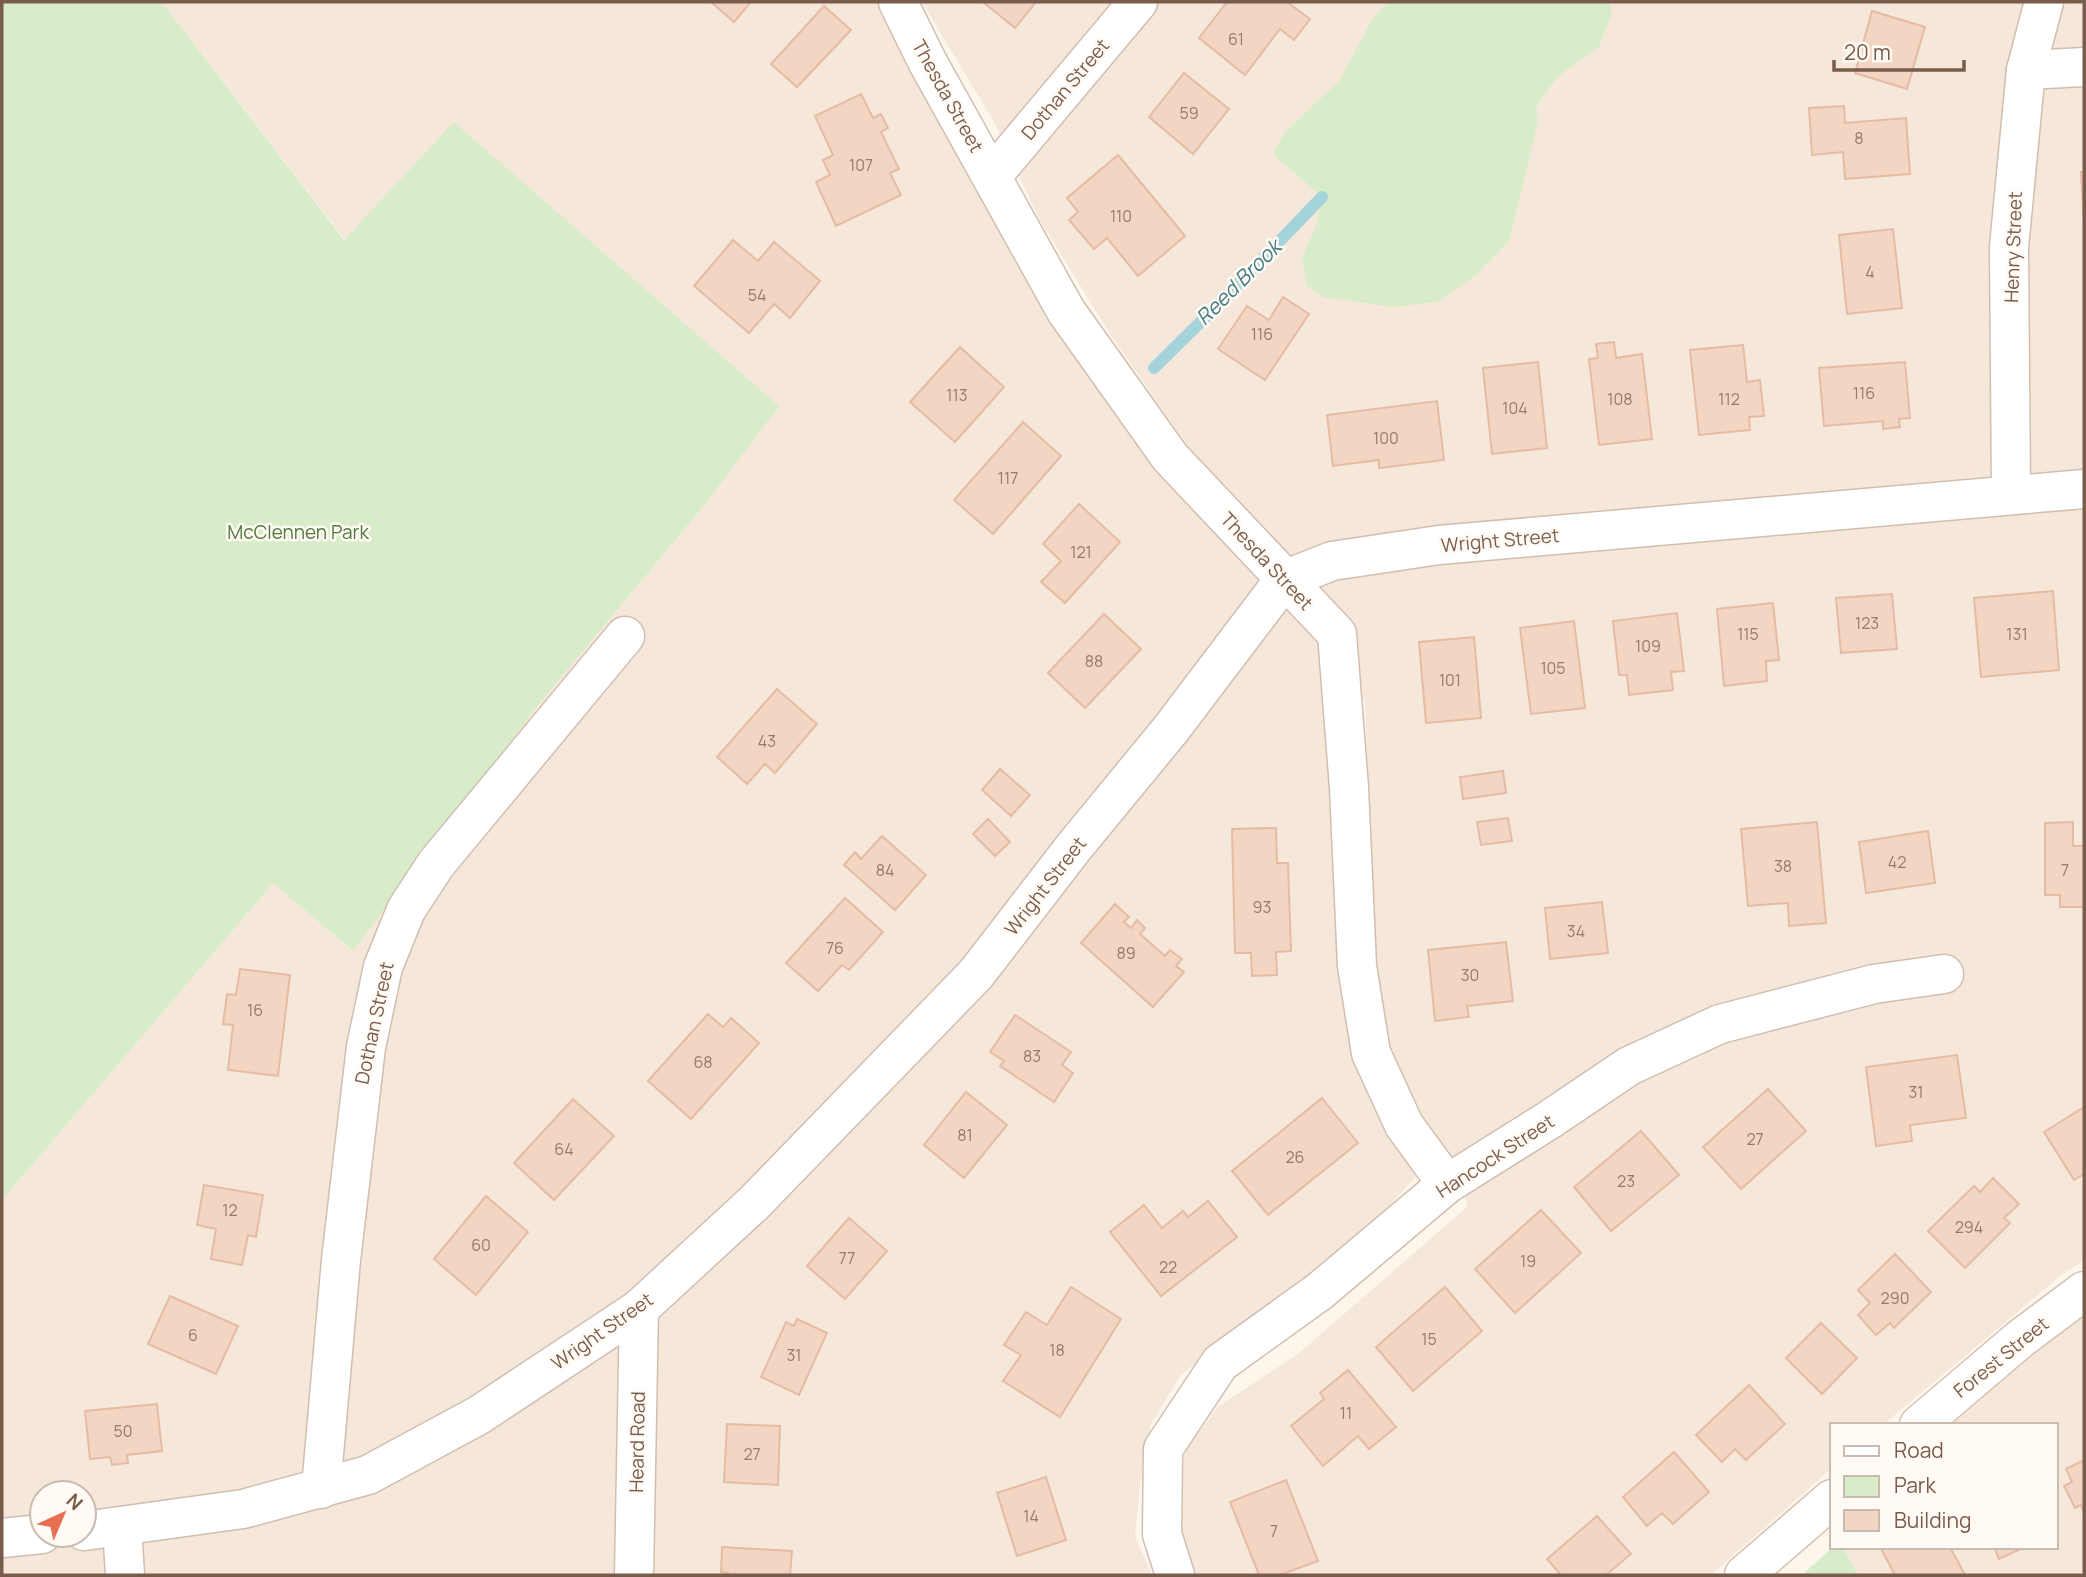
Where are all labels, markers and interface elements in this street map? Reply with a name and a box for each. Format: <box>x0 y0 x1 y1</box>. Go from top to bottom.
house number: 61 <box>1228 28 1244 50</box>
scale bar <box>1834 28 1964 72</box>
street label: Dothan Street <box>1015 33 1115 145</box>
street label: Thesda Street <box>906 35 990 157</box>
text: 20 m <box>1844 38 1891 66</box>
house number: 59 <box>1179 102 1199 124</box>
house number: 8 <box>1854 127 1864 149</box>
house number: 107 <box>849 154 873 176</box>
street label: Henry Street <box>1998 191 2028 303</box>
house number: 110 <box>1110 205 1132 227</box>
water label: Reed Brook <box>1189 231 1289 331</box>
house number: 4 <box>1865 261 1875 283</box>
house number: 54 <box>748 284 766 306</box>
house number: 116 <box>1251 323 1273 345</box>
house number: 116 <box>1853 382 1875 404</box>
house number: 113 <box>946 384 968 406</box>
house number: 108 <box>1607 388 1633 410</box>
house number: 112 <box>1718 388 1740 410</box>
house number: 104 <box>1502 397 1528 419</box>
house number: 100 <box>1373 427 1399 449</box>
house number: 117 <box>998 467 1018 489</box>
street label: Thesda Street <box>1215 506 1319 616</box>
park label: McClennen Park <box>227 519 369 545</box>
street label: Wright Street <box>1440 522 1560 558</box>
house number: 121 <box>1070 541 1092 563</box>
house number: 123 <box>1855 612 1879 634</box>
house number: 115 <box>1737 623 1759 645</box>
house number: 131 <box>2006 623 2028 645</box>
house number: 109 <box>1635 635 1661 657</box>
house number: 88 <box>1085 650 1103 672</box>
house number: 105 <box>1540 657 1566 679</box>
house number: 101 <box>1439 669 1461 691</box>
house number: 43 <box>758 730 776 752</box>
street label: Wright Street <box>998 831 1092 941</box>
house number: 42 <box>1888 851 1906 873</box>
house number: 38 <box>1774 855 1792 877</box>
house number: 84 <box>876 859 894 881</box>
house number: 7 <box>2061 859 2069 881</box>
house number: 93 <box>1253 896 1271 918</box>
house number: 34 <box>1567 920 1585 942</box>
house number: 76 <box>826 937 844 959</box>
house number: 89 <box>1116 942 1136 964</box>
street label: Dothan Street <box>348 959 400 1087</box>
house number: 30 <box>1461 964 1479 986</box>
house number: 16 <box>247 999 263 1021</box>
house number: 83 <box>1023 1045 1041 1067</box>
house number: 68 <box>693 1051 713 1073</box>
house number: 31 <box>1908 1081 1924 1103</box>
street label: Hancock Street <box>1431 1108 1559 1204</box>
house number: 81 <box>957 1124 973 1146</box>
house number: 27 <box>1746 1128 1764 1150</box>
house number: 64 <box>554 1138 574 1160</box>
house number: 26 <box>1285 1146 1305 1168</box>
house number: 23 <box>1617 1170 1635 1192</box>
house number: 12 <box>222 1199 238 1221</box>
house number: 294 <box>1955 1216 1983 1238</box>
house number: 60 <box>471 1234 491 1256</box>
house number: 77 <box>839 1247 855 1269</box>
house number: 19 <box>1520 1250 1536 1272</box>
house number: 22 <box>1159 1256 1177 1278</box>
street label: Wright Street <box>546 1286 658 1376</box>
house number: 290 <box>1881 1287 1909 1309</box>
street label: Forest Street <box>1948 1311 2054 1403</box>
house number: 6 <box>188 1324 198 1346</box>
house number: 15 <box>1421 1328 1437 1350</box>
house number: 18 <box>1049 1339 1065 1361</box>
house number: 31 <box>786 1344 802 1366</box>
street label: Heard Road <box>623 1391 651 1493</box>
house number: 11 <box>1340 1402 1352 1424</box>
house number: 50 <box>114 1420 133 1442</box>
legend <box>1830 1423 2058 1549</box>
text: Road <box>1894 1436 1944 1464</box>
house number: 27 <box>743 1443 761 1465</box>
text: Park <box>1894 1471 1936 1499</box>
north arrow <box>28 1479 98 1549</box>
text: N <box>61 1488 89 1516</box>
house number: 14 <box>1023 1505 1039 1527</box>
text: Building <box>1894 1506 1971 1534</box>
house number: 7 <box>1270 1520 1278 1542</box>

